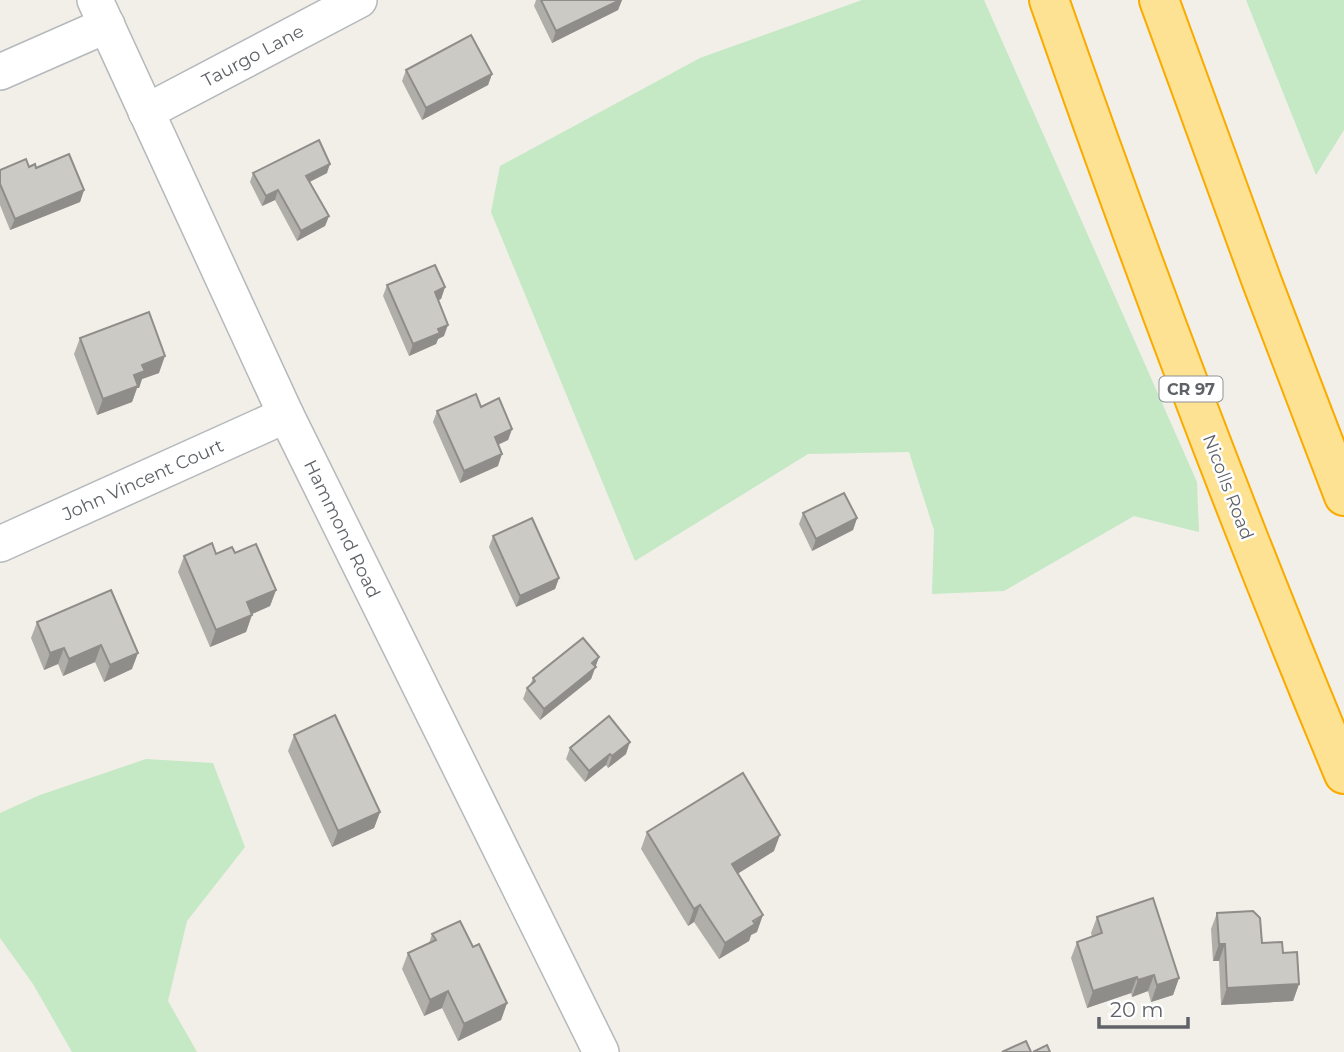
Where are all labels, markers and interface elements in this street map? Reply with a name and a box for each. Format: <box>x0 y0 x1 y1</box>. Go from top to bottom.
street label: Taurgo Lane <box>198 20 308 92</box>
road number: CR 97 <box>1160 376 1222 402</box>
street label: Nicolls Road <box>1198 431 1258 543</box>
street label: John Vincent Court <box>58 435 227 526</box>
street label: Hammond Road <box>299 456 385 602</box>
scale bar <box>1099 986 1188 1030</box>
text: 20 m <box>1110 997 1164 1022</box>

